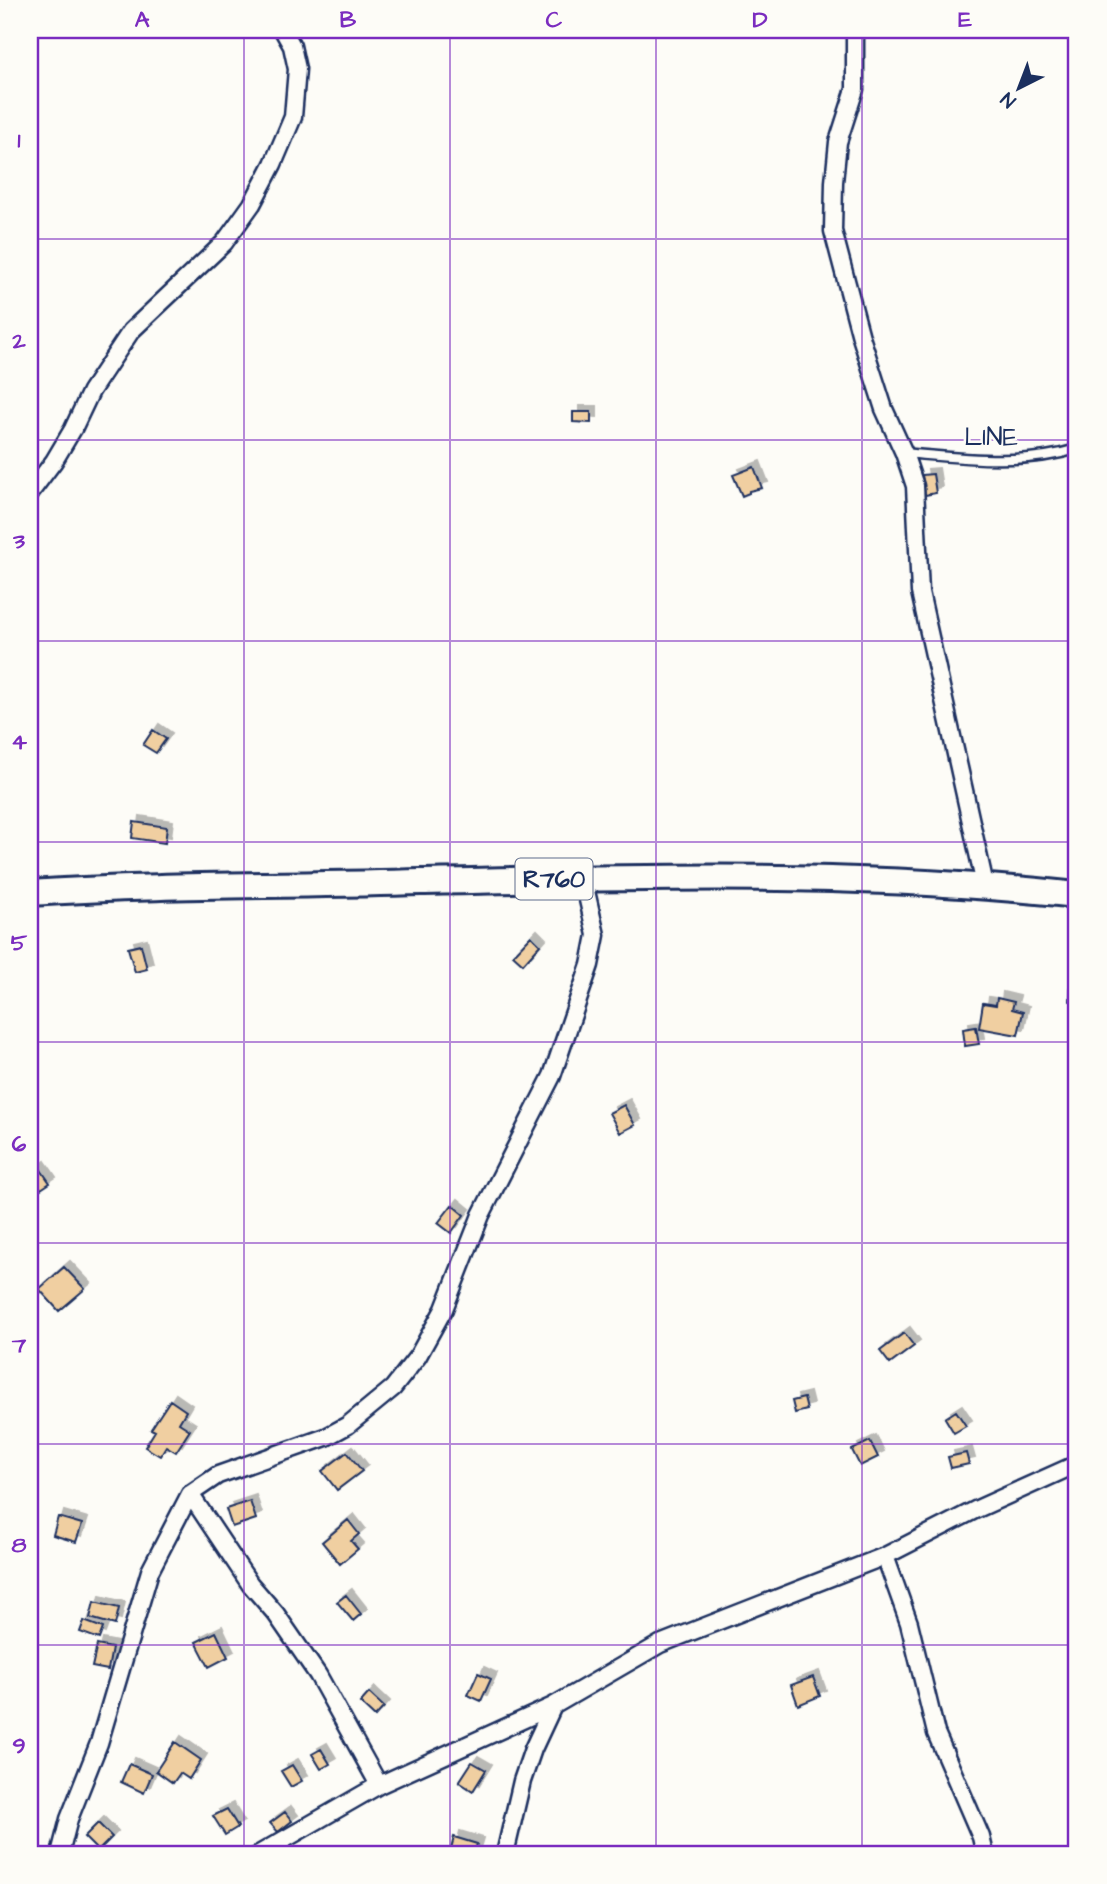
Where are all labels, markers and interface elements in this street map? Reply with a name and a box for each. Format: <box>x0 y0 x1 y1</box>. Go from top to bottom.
text: A <box>135 4 150 36</box>
text: B <box>340 4 357 36</box>
text: C <box>546 4 563 36</box>
text: D <box>753 4 768 36</box>
text: E <box>958 4 972 36</box>
north arrow <box>984 52 1054 122</box>
text: N <box>995 85 1022 114</box>
text: 1 <box>18 124 21 156</box>
text: 2 <box>11 325 26 357</box>
street label: LINE <box>964 419 1018 455</box>
text: 3 <box>12 525 25 557</box>
text: 4 <box>11 726 27 758</box>
road number: R760 <box>516 858 592 900</box>
text: 5 <box>11 927 28 959</box>
text: 6 <box>12 1128 27 1160</box>
text: 7 <box>11 1329 27 1361</box>
text: 8 <box>12 1529 27 1561</box>
text: 9 <box>12 1730 26 1762</box>

